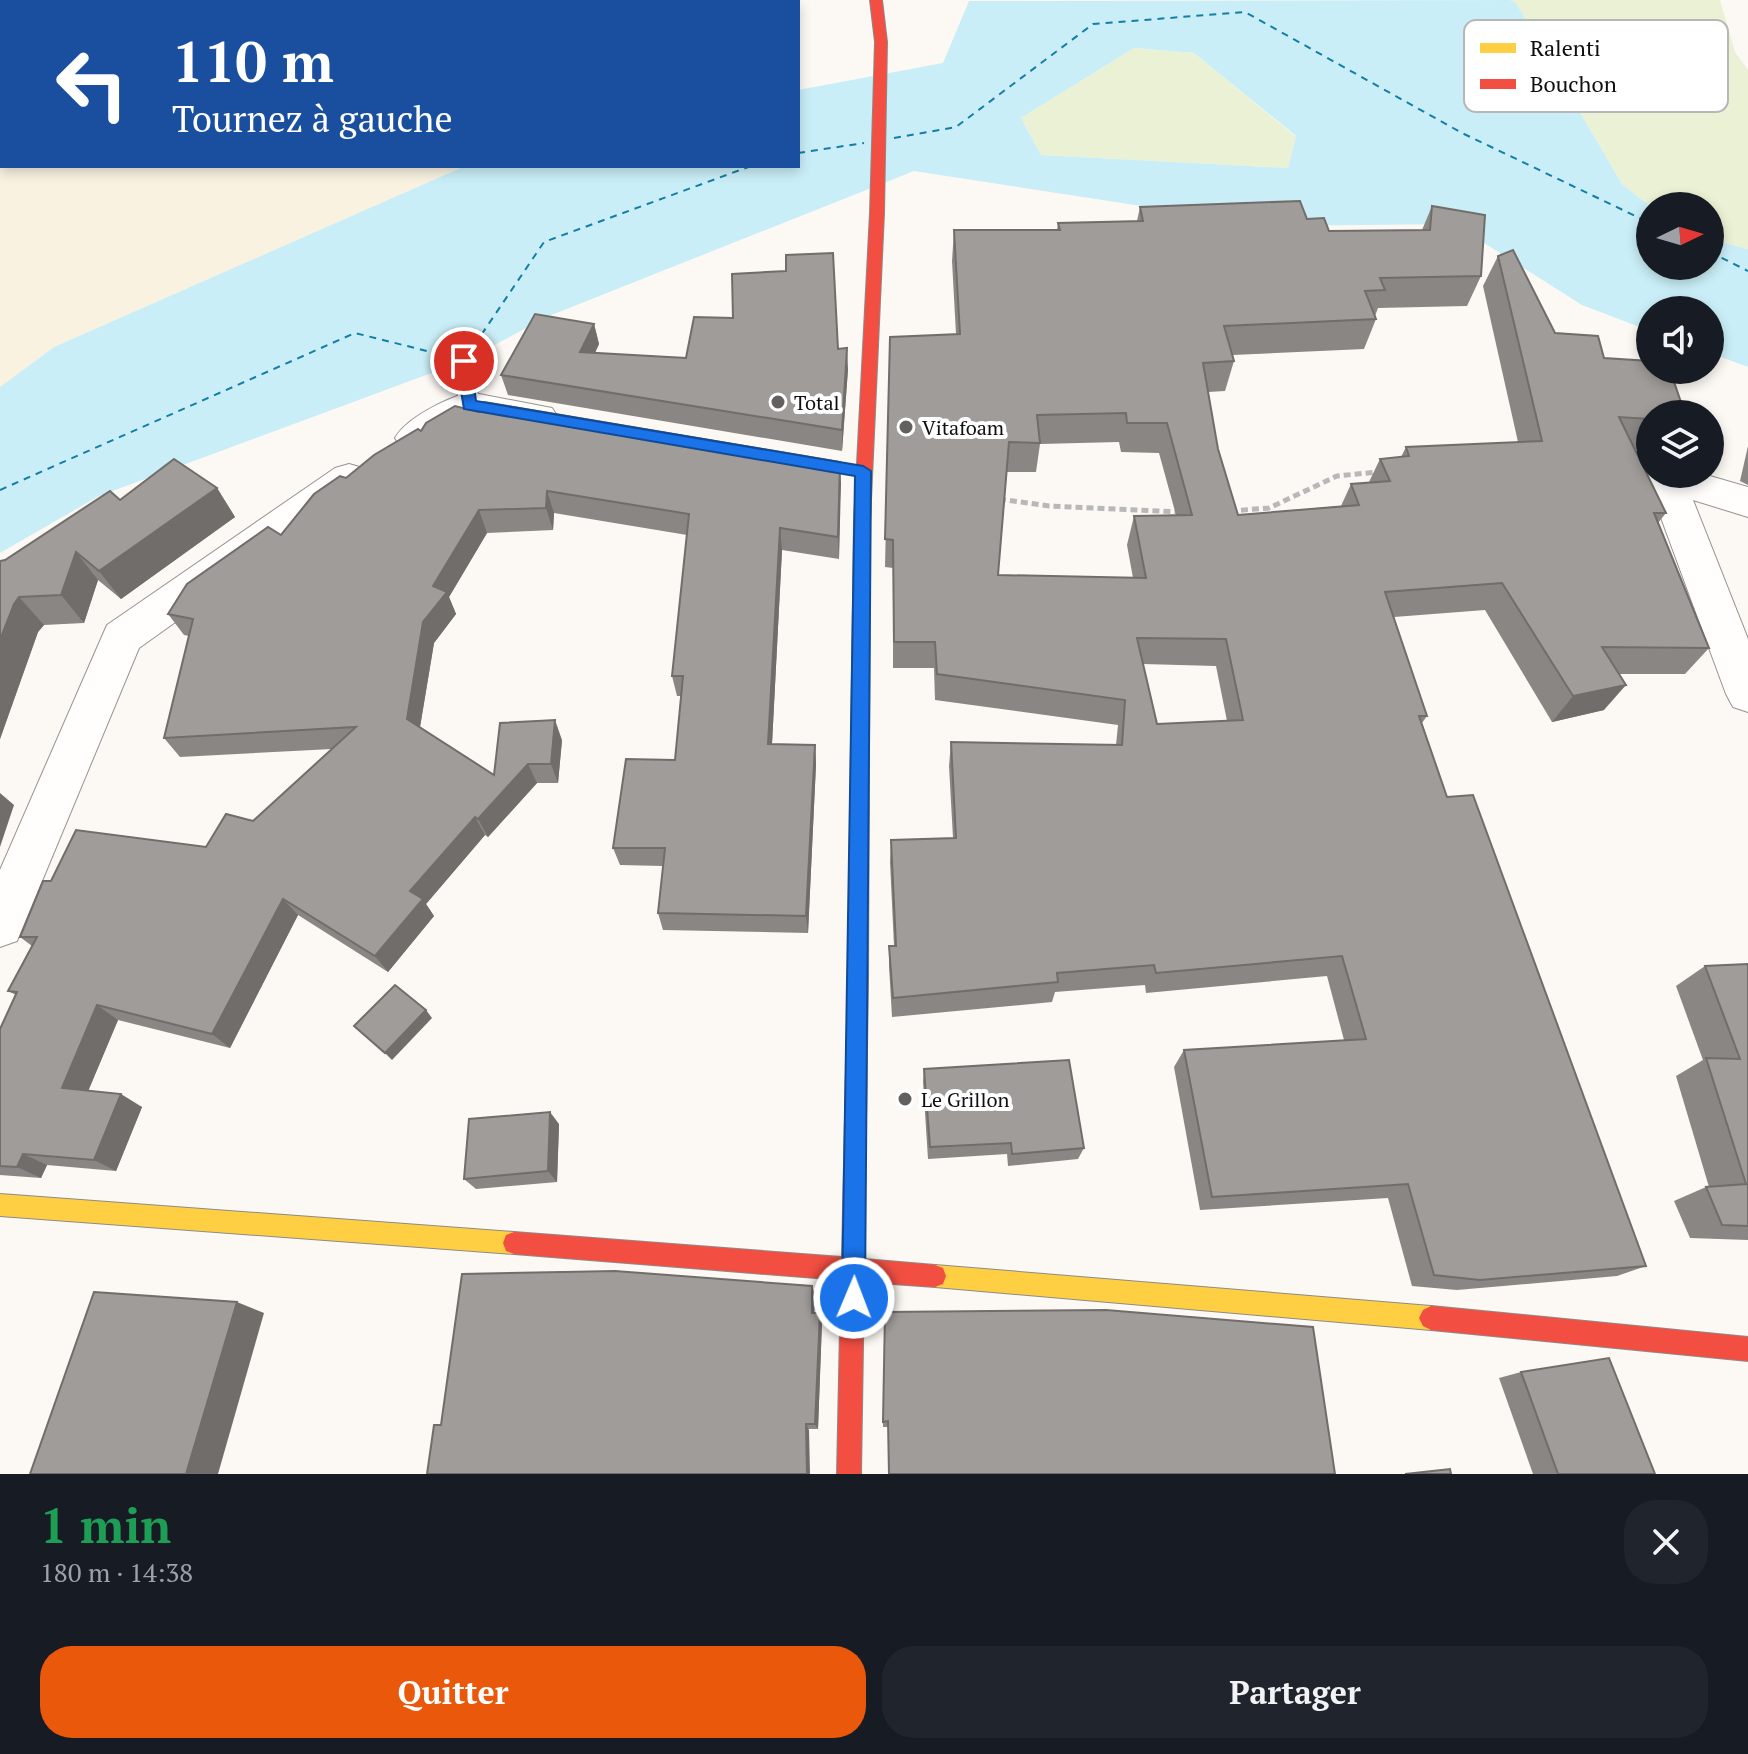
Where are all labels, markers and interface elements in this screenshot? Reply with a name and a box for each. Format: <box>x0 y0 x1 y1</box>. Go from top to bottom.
legend <box>1464 20 1728 112</box>
text: 110 m <box>172 24 334 98</box>
icon: left <box>40 32 144 136</box>
text: Ralenti <box>1530 33 1601 62</box>
text: Bouchon <box>1530 69 1617 98</box>
text: Tournez à gauche <box>172 95 453 142</box>
north arrow <box>1636 192 1724 280</box>
map controls <box>1636 192 1724 488</box>
button: sound <box>1636 296 1724 384</box>
pin <box>430 327 498 395</box>
icon: arrive <box>442 339 486 383</box>
place label: Total <box>794 389 840 416</box>
marker: Total <box>769 393 787 411</box>
button: layers <box>1636 400 1724 488</box>
place label: Vitafoam <box>922 414 1004 441</box>
marker: Vitafoam <box>897 418 915 436</box>
place label: Le Grillon <box>921 1086 1009 1113</box>
marker: Le Grillon <box>896 1090 914 1108</box>
position arrow <box>812 1256 896 1340</box>
text: 1 min <box>40 1493 171 1557</box>
button: close <box>1624 1500 1708 1584</box>
text: 180 m · 14:38 <box>40 1555 193 1589</box>
button: Quitter <box>40 1646 866 1738</box>
button: Partager <box>882 1646 1708 1738</box>

